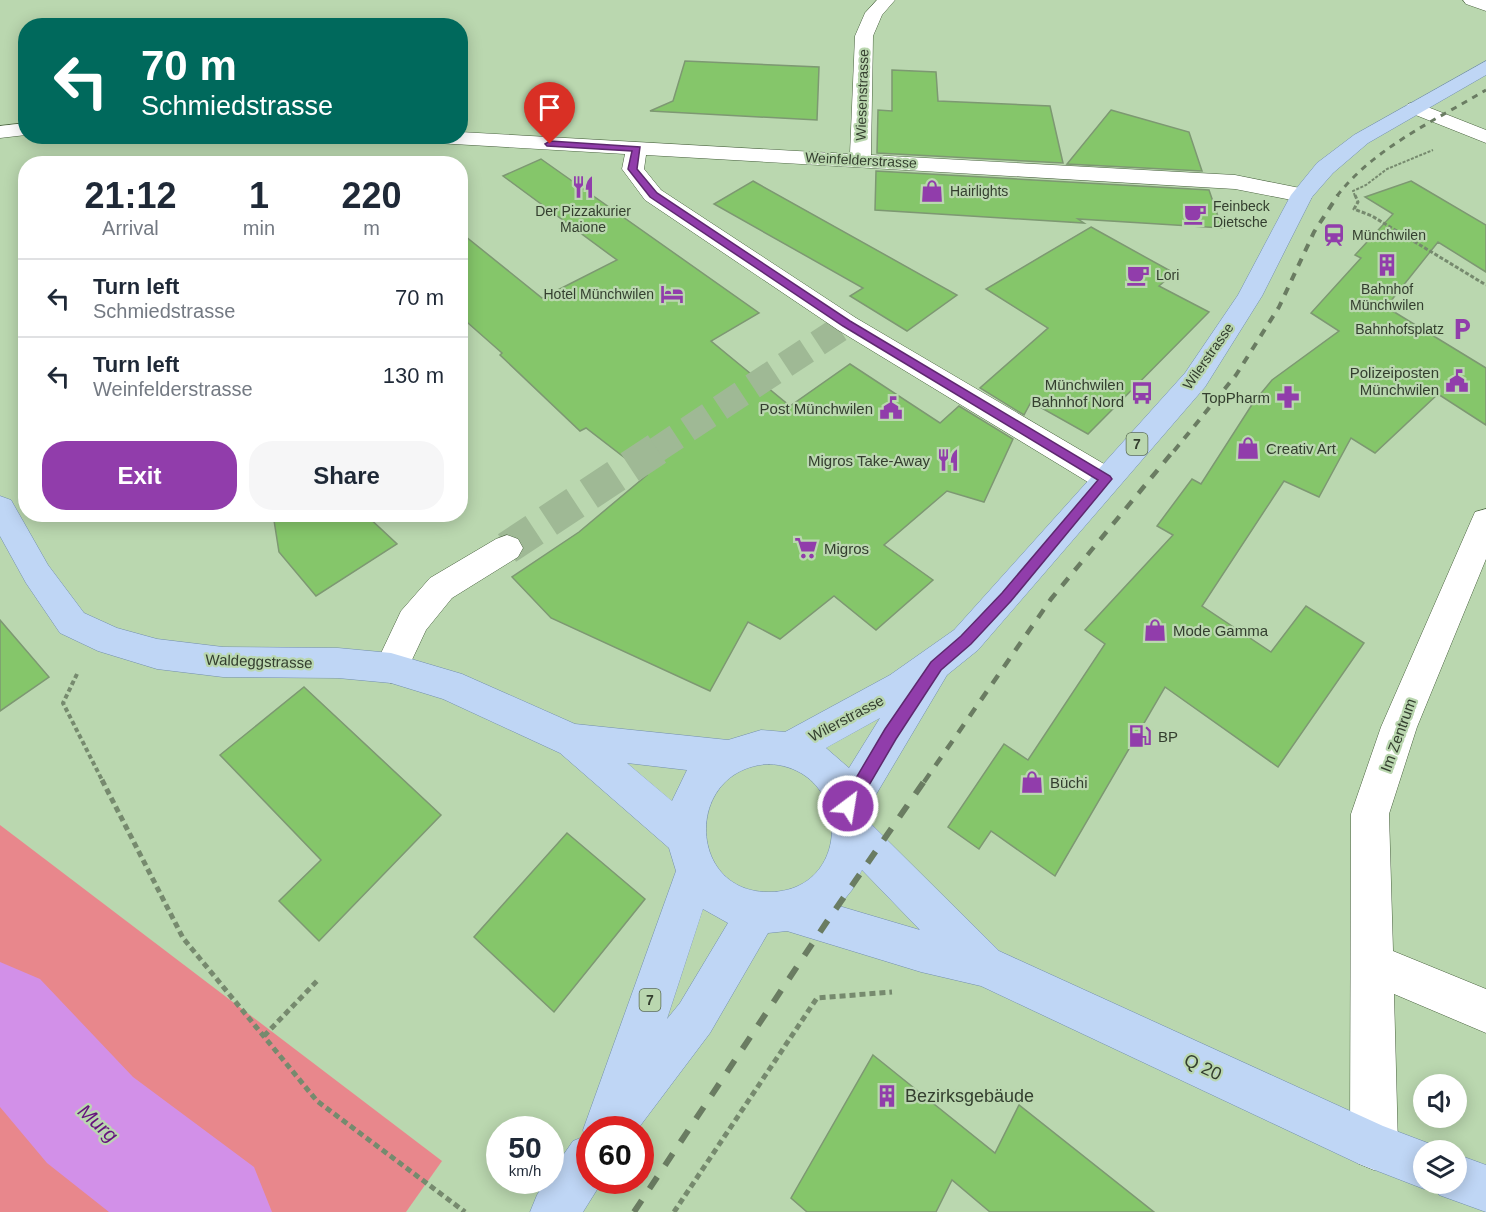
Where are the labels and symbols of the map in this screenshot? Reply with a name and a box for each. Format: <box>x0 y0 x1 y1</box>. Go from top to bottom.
street label: Wiesenstrasse <box>852 49 872 141</box>
pin <box>524 82 575 144</box>
street label: Weinfelderstrasse <box>805 149 917 171</box>
restaurant icon: Der Pizzakurier Maione <box>570 174 596 200</box>
shop icon: Hairlights <box>919 178 945 204</box>
place label: Hairlights <box>950 183 1008 199</box>
place label: Feinbeck Dietsche <box>1213 198 1271 230</box>
cafe icon: Feinbeck Dietsche <box>1182 201 1208 227</box>
place label: Der Pizzakurier Maione <box>535 203 631 235</box>
station icon: Münchwilen <box>1321 222 1347 248</box>
place label: Münchwilen <box>1352 227 1426 243</box>
building icon: Bahnhof Münchwilen <box>1374 252 1400 278</box>
cafe icon: Lori <box>1125 262 1151 288</box>
place label: Lori <box>1156 267 1179 283</box>
hotel icon: Hotel Münchwilen <box>659 281 685 307</box>
place label: Bahnhof Münchwilen <box>1350 281 1424 313</box>
place label: Hotel Münchwilen <box>544 286 654 302</box>
parking icon: Bahnhofsplatz <box>1449 316 1475 342</box>
street label: Wilerstrasse <box>1179 320 1237 392</box>
place label: Bahnhofsplatz <box>1355 321 1444 337</box>
place label: Polizeiposten Münchwilen <box>1350 364 1439 398</box>
public building icon: Polizeiposten Münchwilen <box>1444 368 1470 394</box>
place label: Münchwilen Bahnhof Nord <box>1031 376 1124 410</box>
bus stop icon: Münchwilen Bahnhof Nord <box>1129 380 1155 406</box>
pharmacy icon: TopPharm <box>1275 384 1301 410</box>
place label: TopPharm <box>1202 389 1270 406</box>
public building icon: Post Münchwilen <box>878 395 904 421</box>
place label: Post Münchwilen <box>760 400 873 417</box>
road number: 7 <box>1126 433 1148 455</box>
shop icon: Creativ Art <box>1235 435 1261 461</box>
place label: Creativ Art <box>1266 440 1337 457</box>
restaurant icon: Migros Take-Away <box>935 447 961 473</box>
place label: Migros Take-Away <box>808 452 930 469</box>
supermarket icon: Migros <box>793 535 819 561</box>
place label: Migros <box>824 540 869 557</box>
shop icon: Mode Gamma <box>1142 617 1168 643</box>
place label: Mode Gamma <box>1173 622 1269 639</box>
street label: Waldeggstrasse <box>205 651 313 671</box>
street label: Wilerstrasse <box>806 691 886 745</box>
street label: Im Zentrum <box>1377 696 1419 774</box>
fuel station icon: BP <box>1127 723 1153 749</box>
place label: BP <box>1158 728 1178 745</box>
shop icon: Büchi <box>1019 769 1045 795</box>
position arrow <box>816 774 880 838</box>
place label: Büchi <box>1050 774 1088 791</box>
road number: 7 <box>640 989 660 1011</box>
street label: Q 20 <box>1181 1050 1225 1084</box>
building icon: Bezirksgebäude <box>874 1083 900 1109</box>
place label: Bezirksgebäude <box>905 1086 1034 1106</box>
water label: Murg <box>74 1100 122 1146</box>
speed limit sign: 60 <box>576 1116 654 1194</box>

